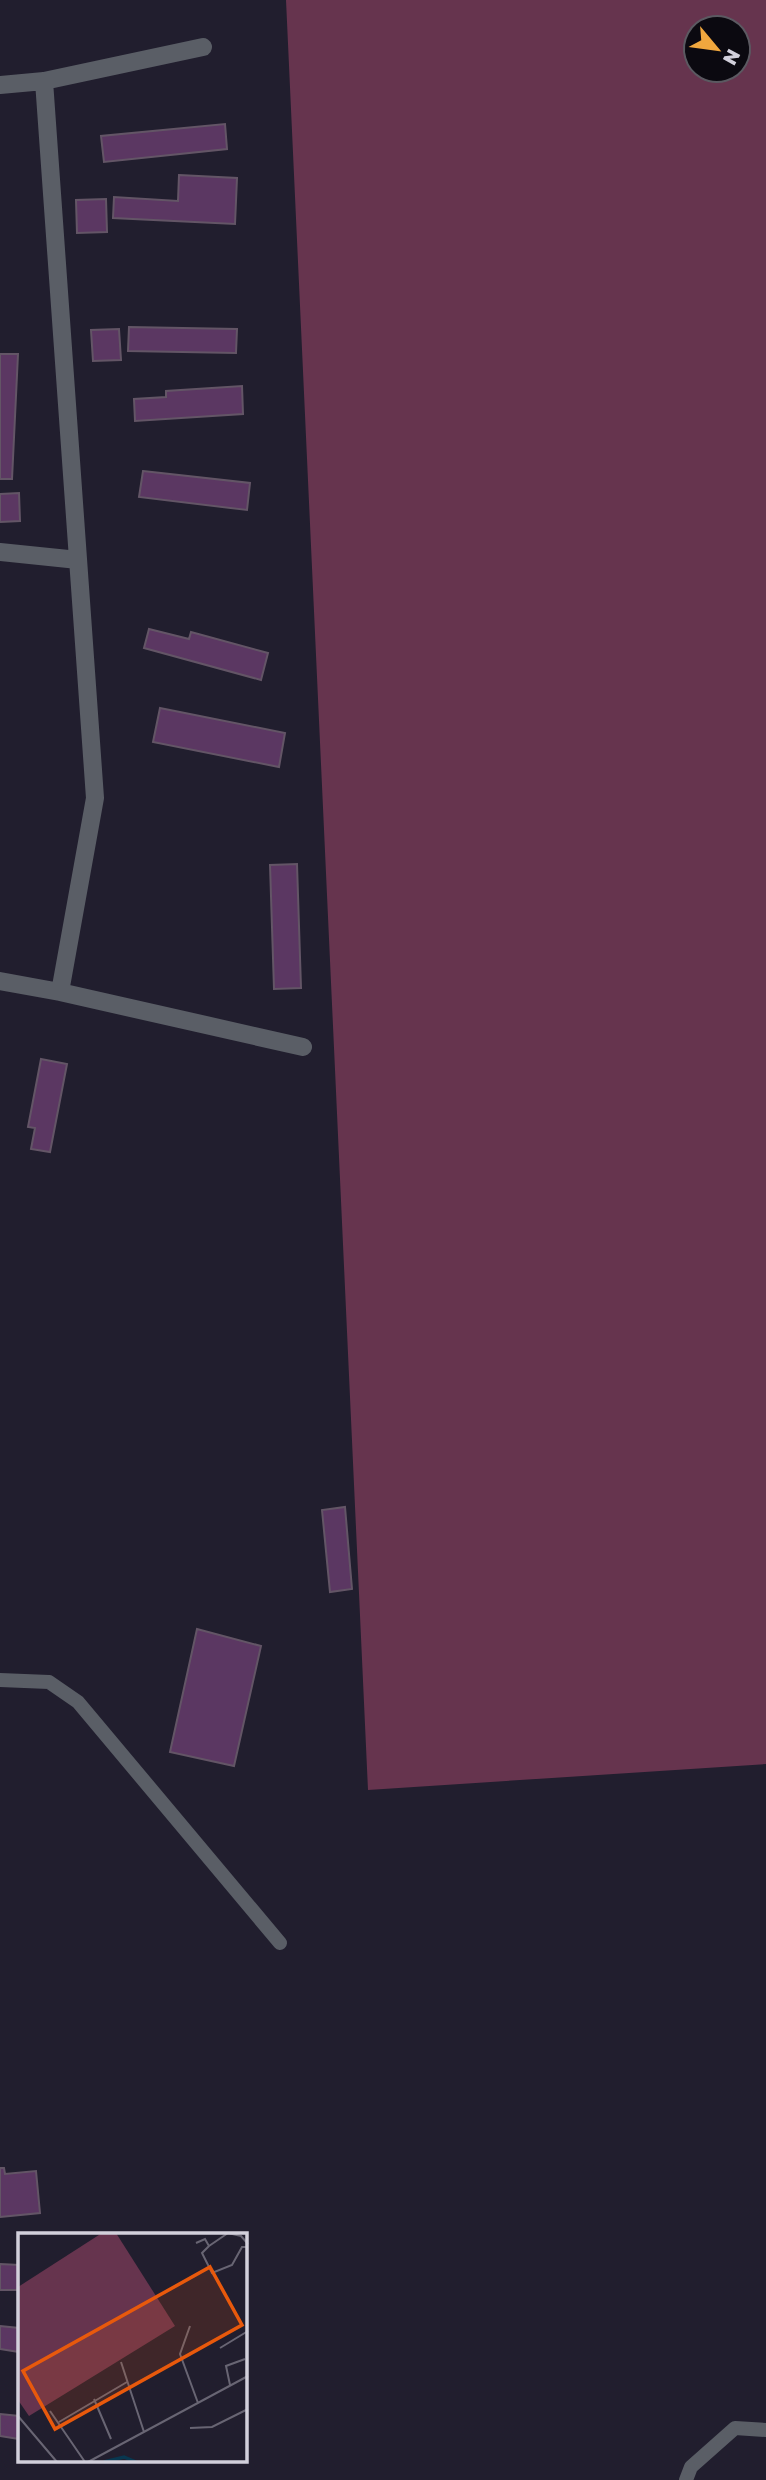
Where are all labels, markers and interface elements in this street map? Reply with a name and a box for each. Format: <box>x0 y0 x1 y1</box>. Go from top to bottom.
north arrow <box>682 14 752 84</box>
text: N <box>719 46 746 69</box>
inset map <box>18 2233 247 2462</box>

